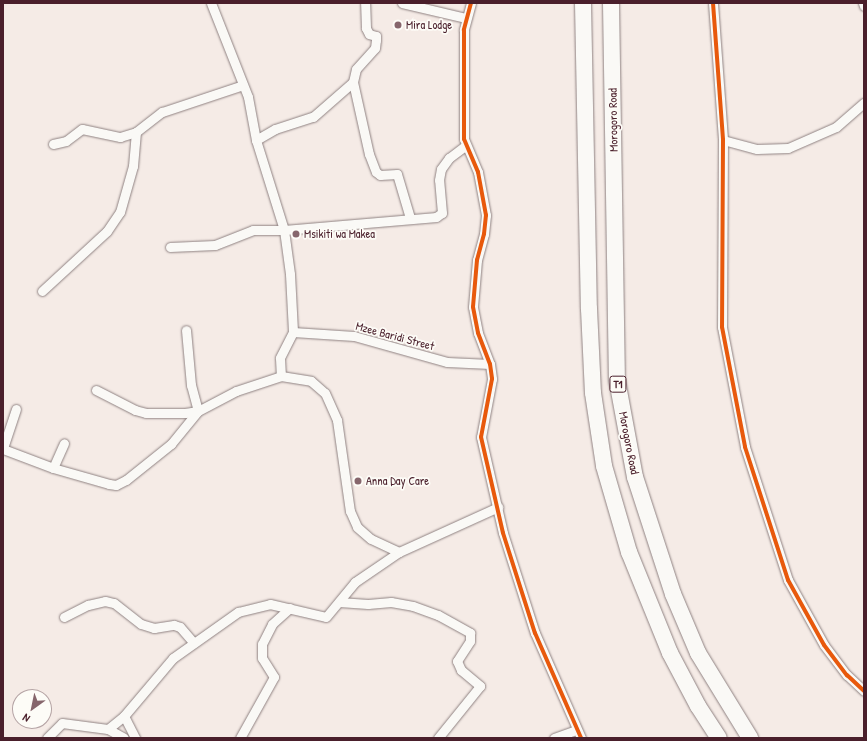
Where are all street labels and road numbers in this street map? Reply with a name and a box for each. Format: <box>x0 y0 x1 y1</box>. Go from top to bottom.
street label: Morogoro Road <box>605 88 621 152</box>
street label: Mzee Baridi Street <box>354 319 436 353</box>
road number: T1 <box>609 375 627 393</box>
street label: Morogoro Road <box>616 410 642 476</box>

